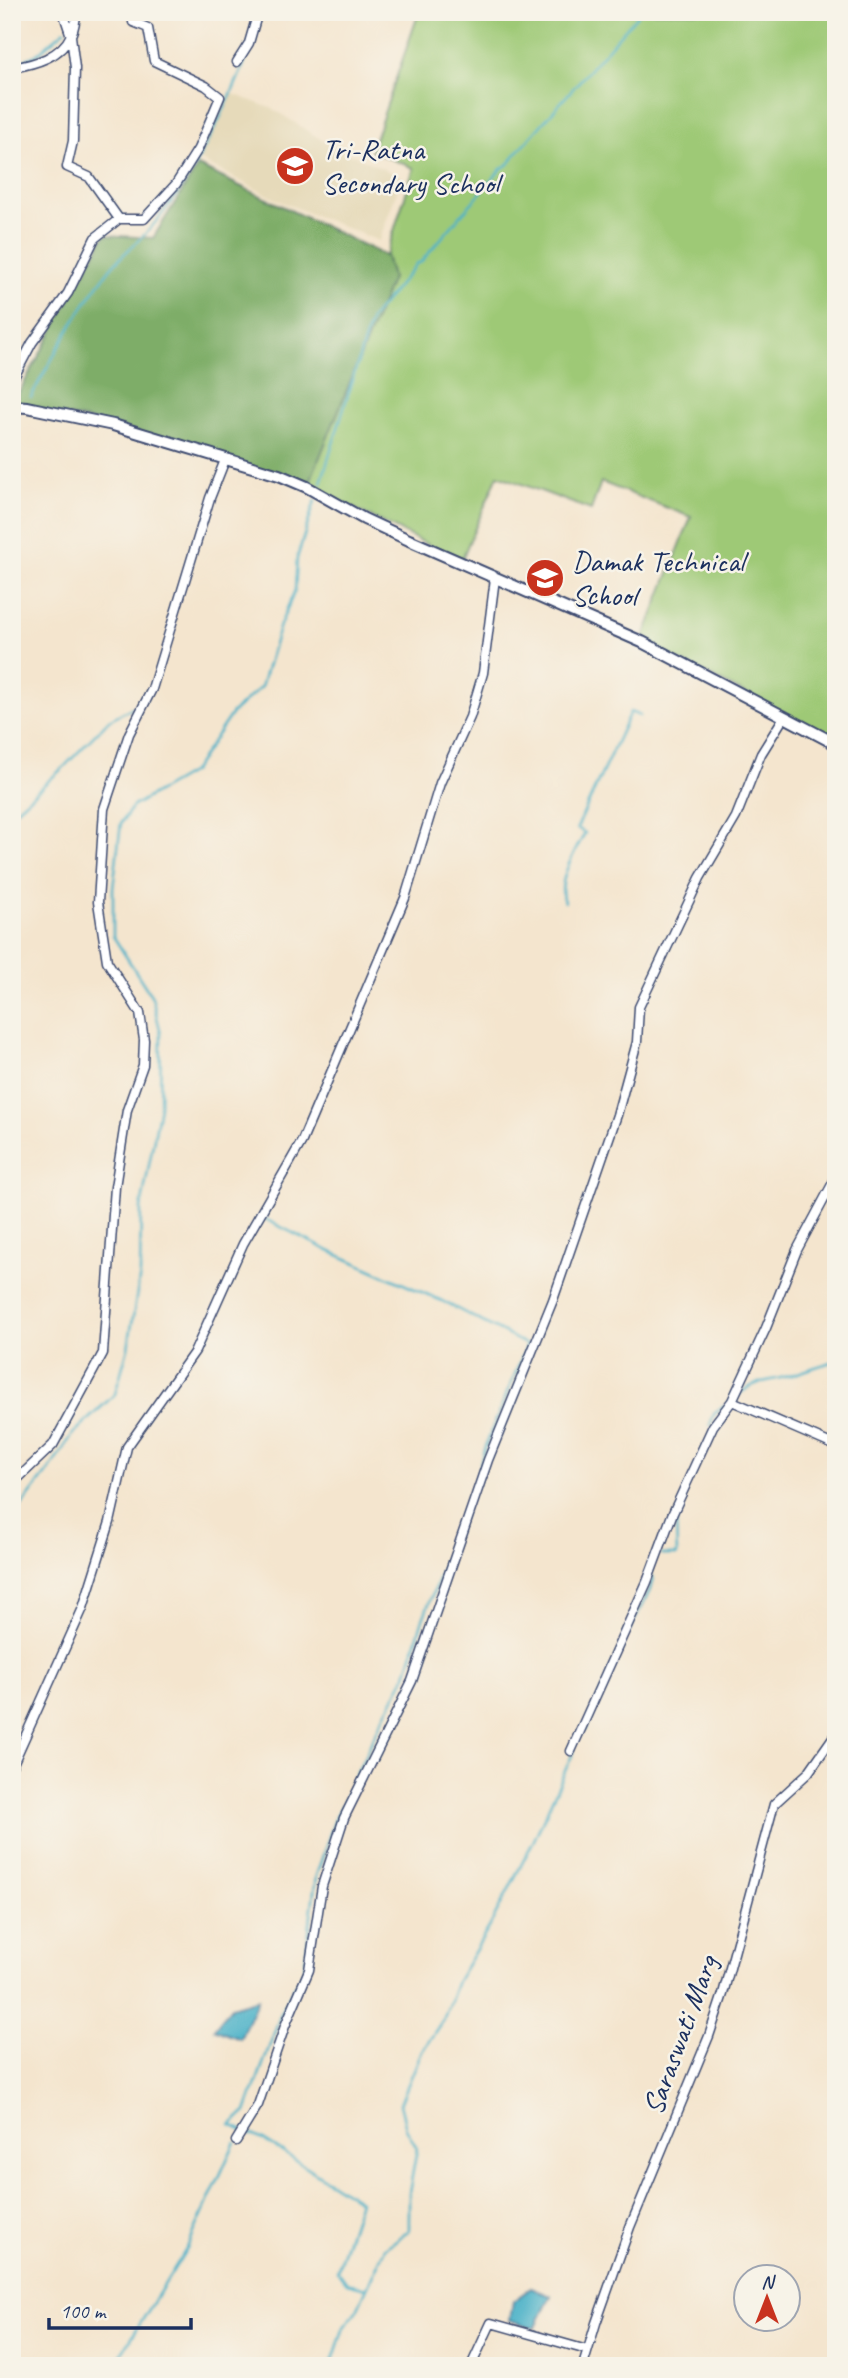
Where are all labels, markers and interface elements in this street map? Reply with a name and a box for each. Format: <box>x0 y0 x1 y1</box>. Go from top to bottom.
place label: Tri-Ratna Secondary School <box>322 130 504 202</box>
school or university icon: Tri-Ratna Secondary School <box>274 145 316 187</box>
place label: Damak Technical School <box>572 542 749 614</box>
school or university icon: Damak Technical School <box>524 557 566 599</box>
street label: Saraswati Marg <box>634 1948 727 2120</box>
north arrow <box>732 2262 802 2332</box>
text: N <box>761 2270 776 2294</box>
scale bar <box>49 2287 191 2331</box>
text: 100 m <box>60 2298 107 2324</box>

